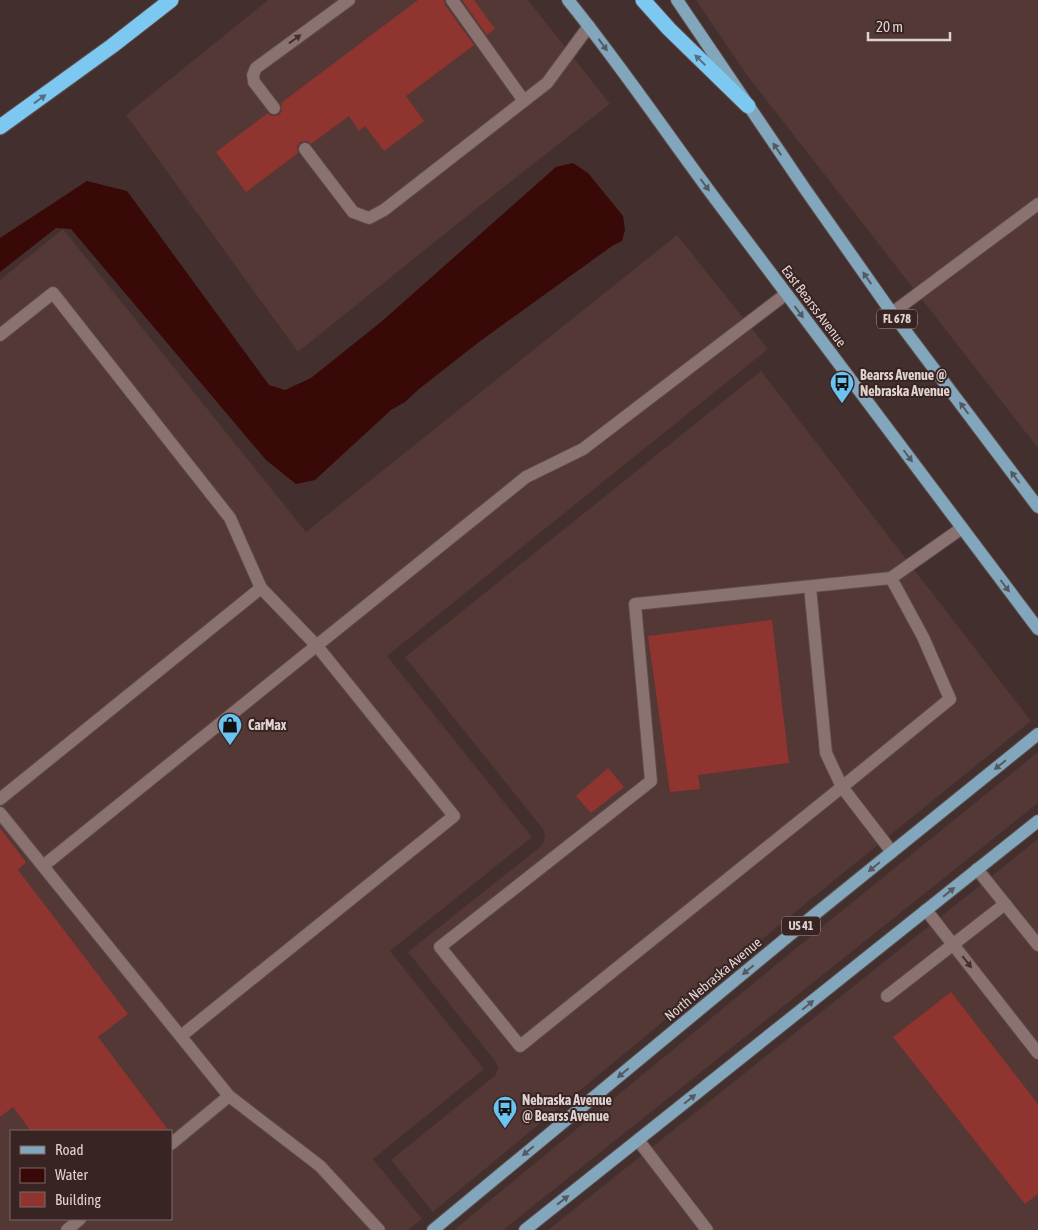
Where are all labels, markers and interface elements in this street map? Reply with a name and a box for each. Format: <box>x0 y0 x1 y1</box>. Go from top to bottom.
scale bar <box>868 10 950 42</box>
text: 20 m <box>876 18 903 35</box>
one-way arrow <box>288 34 301 45</box>
one-way arrow <box>598 38 608 52</box>
one-way arrow <box>695 54 707 66</box>
one-way arrow <box>33 94 47 104</box>
one-way arrow <box>772 142 782 155</box>
one-way arrow <box>700 178 710 192</box>
street label: East Bearss Avenue <box>778 262 850 350</box>
one-way arrow <box>862 271 872 284</box>
one-way arrow <box>794 305 804 319</box>
road number: FL 678 <box>877 310 917 328</box>
place label: Bearss Avenue @ Nebraska Avenue <box>860 367 950 399</box>
bus stop icon: Bearss Avenue @ Nebraska Avenue <box>829 370 855 404</box>
one-way arrow <box>958 402 969 415</box>
one-way arrow <box>903 449 913 463</box>
one-way arrow <box>1010 471 1021 484</box>
one-way arrow <box>1000 579 1011 592</box>
shop icon: CarMax <box>217 712 243 746</box>
place label: CarMax <box>248 717 287 733</box>
one-way arrow <box>994 759 1007 770</box>
one-way arrow <box>867 861 880 872</box>
one-way arrow <box>942 887 955 898</box>
road number: US 41 <box>782 916 820 936</box>
street label: North Nebraska Avenue <box>661 934 765 1024</box>
one-way arrow <box>962 955 973 968</box>
one-way arrow <box>742 964 755 975</box>
one-way arrow <box>801 999 814 1010</box>
one-way arrow <box>617 1067 629 1079</box>
place label: Nebraska Avenue @ Bearss Avenue <box>522 1092 612 1124</box>
one-way arrow <box>683 1093 696 1104</box>
bus stop icon: Nebraska Avenue @ Bearss Avenue <box>492 1095 518 1129</box>
legend <box>10 1130 172 1220</box>
text: Road <box>55 1141 84 1158</box>
one-way arrow <box>522 1146 535 1157</box>
text: Water <box>55 1166 88 1183</box>
text: Building <box>55 1191 101 1208</box>
one-way arrow <box>556 1194 569 1205</box>

